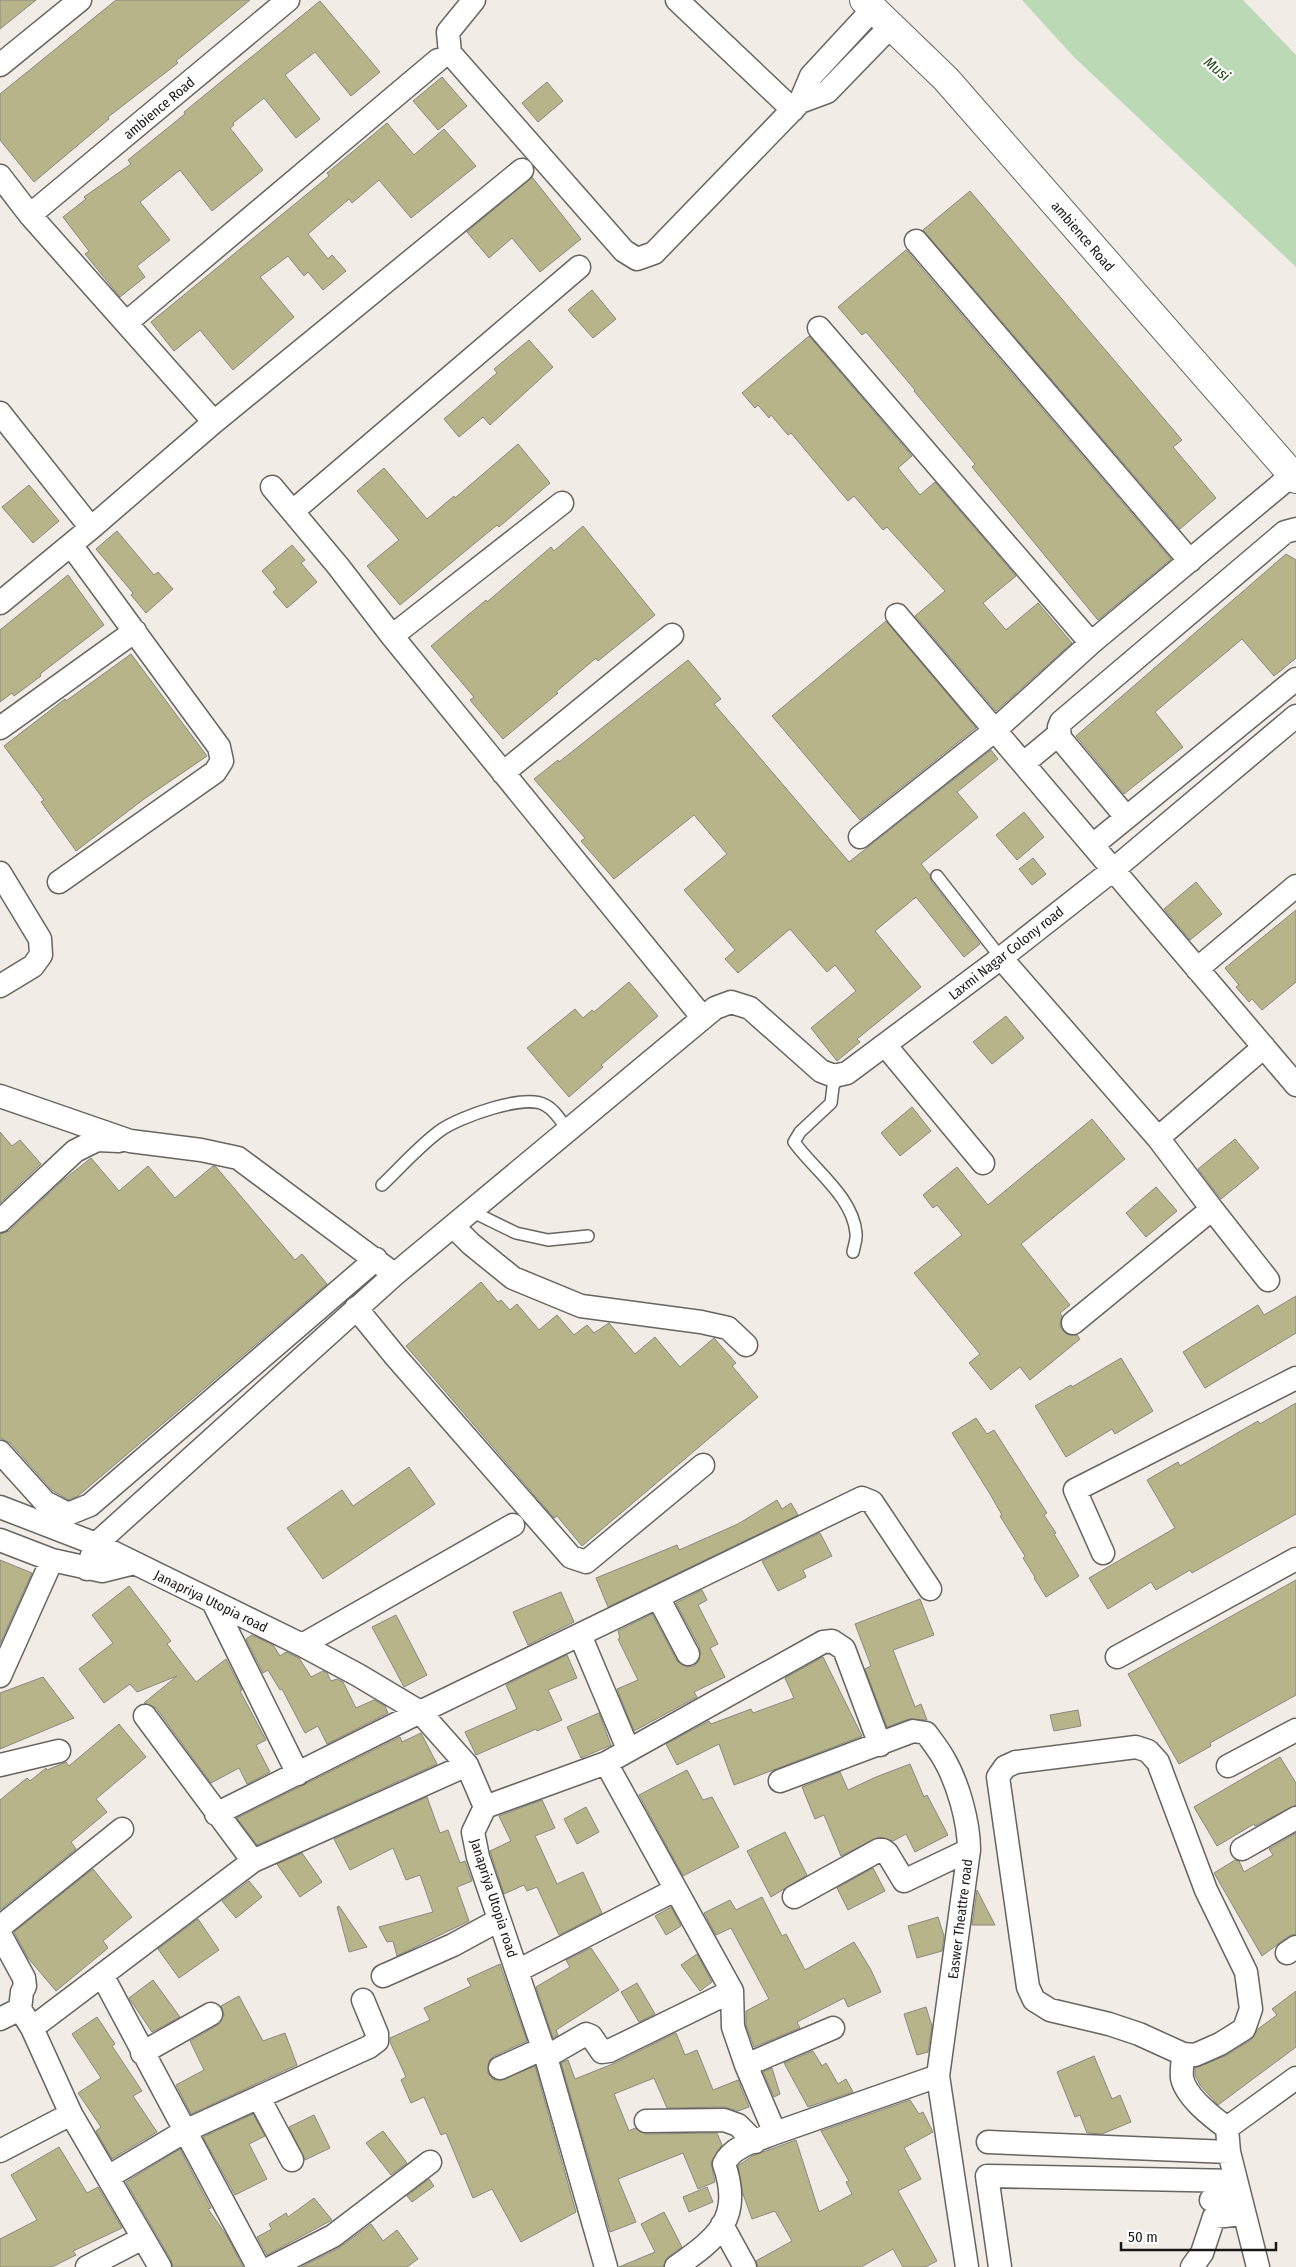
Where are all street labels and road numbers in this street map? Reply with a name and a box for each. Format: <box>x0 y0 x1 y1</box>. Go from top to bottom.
street label: ambience Road <box>120 74 198 143</box>
street label: ambience Road <box>1047 198 1118 275</box>
street label: Laxmi Nagar Colony road <box>945 903 1067 1004</box>
street label: Janapriya Utopia road <box>151 1567 270 1636</box>
street label: Janapriya Utopia road <box>466 1836 521 1960</box>
street label: Easwer Theattre road <box>945 1858 976 1980</box>

